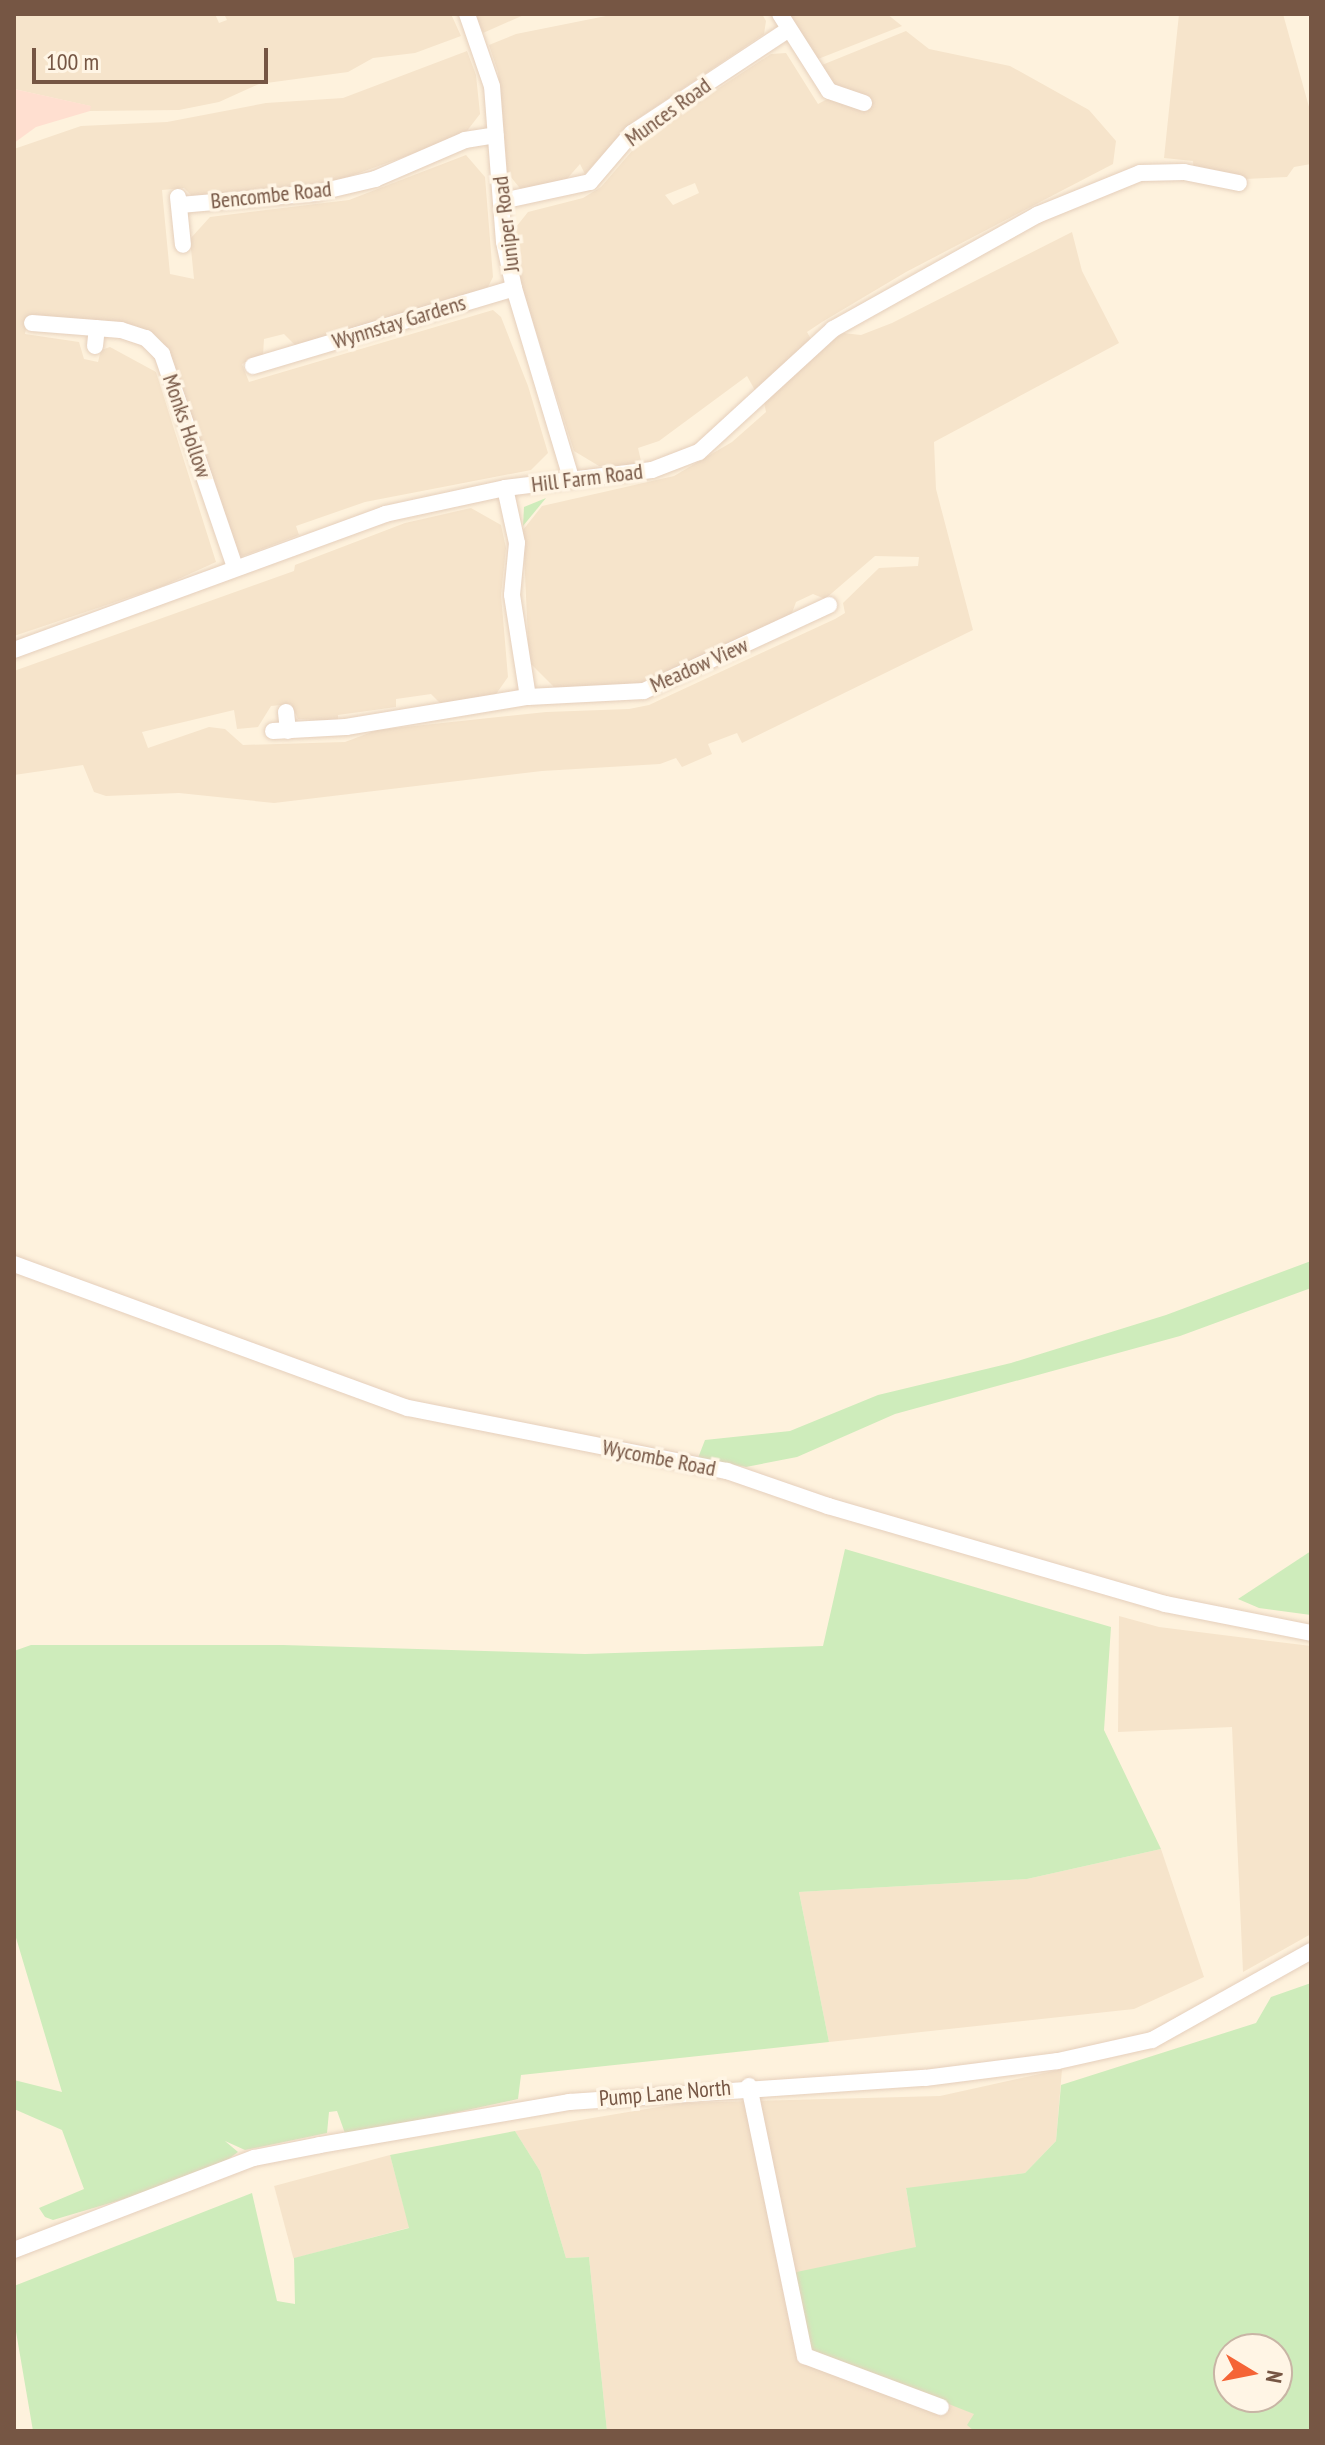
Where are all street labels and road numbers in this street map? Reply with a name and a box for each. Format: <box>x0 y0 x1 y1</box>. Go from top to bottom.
street label: Munces Road <box>620 72 716 152</box>
street label: Juniper Road <box>487 175 525 273</box>
street label: Bencombe Road <box>209 176 333 214</box>
street label: Wynnstay Gardens <box>329 289 469 355</box>
street label: Monks Hollow <box>157 371 217 481</box>
street label: Hill Farm Road <box>530 458 644 498</box>
street label: Meadow View <box>646 632 752 698</box>
street label: Wycombe Road <box>600 1434 718 1482</box>
street label: Pump Lane North <box>598 2074 732 2112</box>

